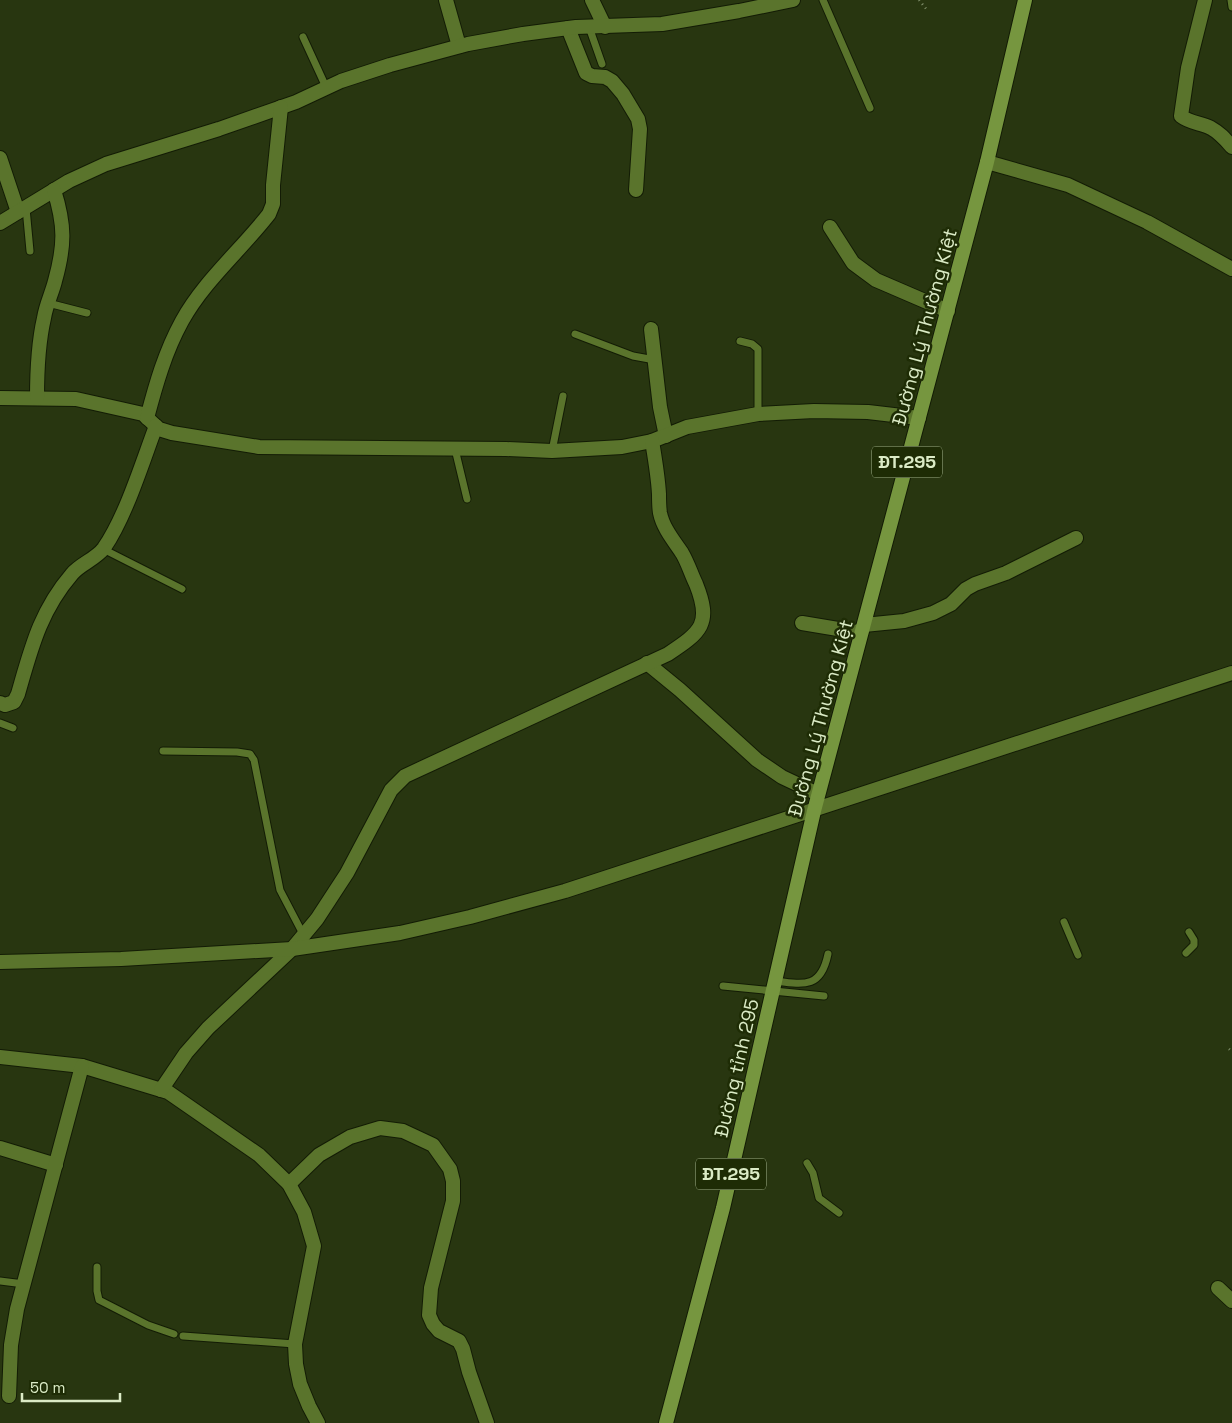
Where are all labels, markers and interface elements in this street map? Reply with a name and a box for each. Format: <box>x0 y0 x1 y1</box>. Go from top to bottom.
street label: Đường Lý Thường Kiệt <box>886 226 963 428</box>
road number: ĐT.295 <box>872 447 942 478</box>
street label: Đường Lý Thường Kiệt <box>782 617 859 819</box>
street label: Đường tỉnh 295 <box>708 996 765 1140</box>
road number: ĐT.295 <box>696 1158 766 1190</box>
scale bar <box>22 1370 120 1402</box>
text: 50 m <box>30 1378 65 1397</box>

